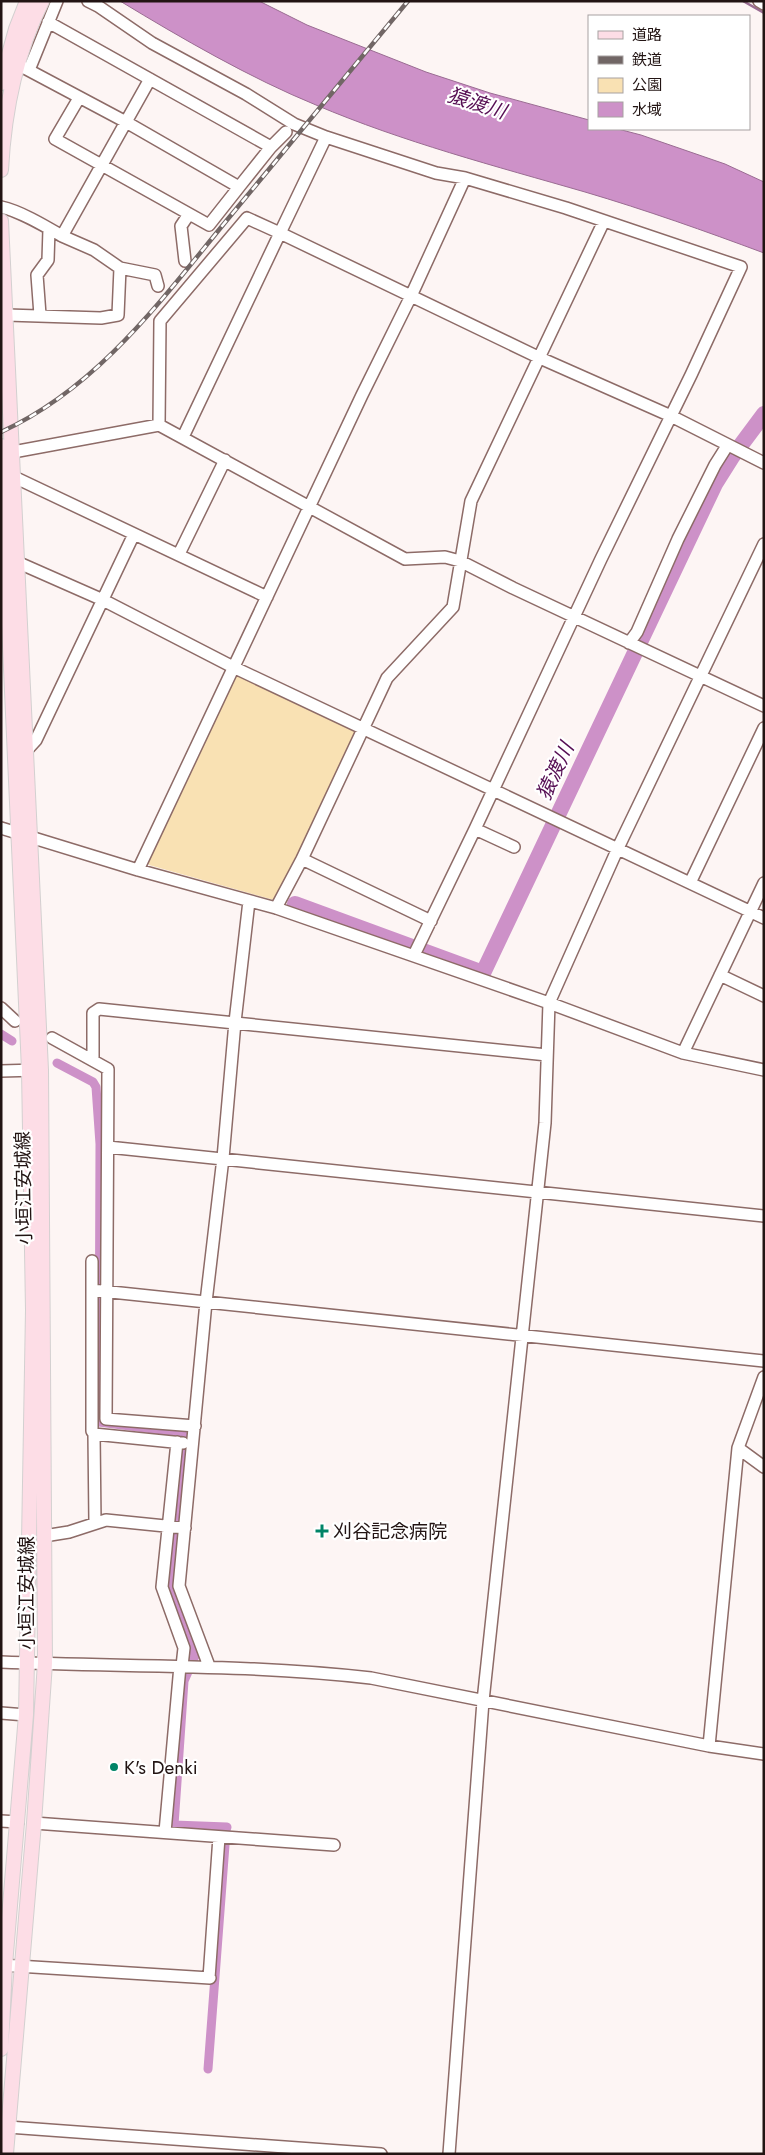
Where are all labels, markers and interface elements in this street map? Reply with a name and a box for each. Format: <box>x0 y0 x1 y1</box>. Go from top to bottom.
legend <box>588 15 750 130</box>
text: 道路 <box>632 24 662 46</box>
text: 鉄道 <box>632 49 662 71</box>
text: 公園 <box>632 74 662 96</box>
water label: 猿渡川 <box>444 80 512 127</box>
text: 水域 <box>632 99 662 121</box>
water label: 猿渡川 <box>530 736 582 805</box>
street label: 小垣江安城線 <box>9 1131 38 1245</box>
place label: 刈谷記念病院 <box>333 1518 447 1545</box>
marker: 刈谷記念病院 <box>315 1524 329 1538</box>
street label: 小垣江安城線 <box>13 1536 40 1650</box>
place label: K's Denki <box>124 1754 198 1781</box>
marker: K's Denki <box>108 1761 120 1773</box>

